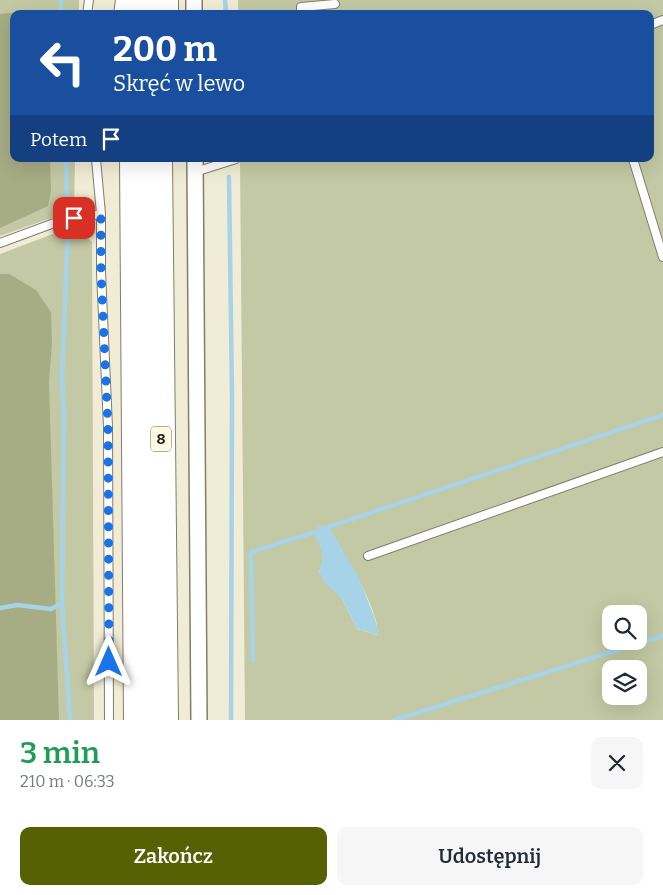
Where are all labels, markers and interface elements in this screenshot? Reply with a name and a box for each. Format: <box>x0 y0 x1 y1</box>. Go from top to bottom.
text: 200 m <box>113 28 217 70</box>
icon: left <box>30 30 95 95</box>
text: Skręć w lewo <box>113 70 245 97</box>
icon: arrive <box>97 125 125 153</box>
text: Potem <box>30 128 87 151</box>
pin <box>53 197 95 239</box>
icon: arrive <box>60 204 88 232</box>
road number: 8 <box>151 426 171 452</box>
map controls <box>602 605 647 705</box>
button: search <box>602 605 647 650</box>
position arrow <box>82 635 134 687</box>
button: layers <box>602 660 647 705</box>
text: 3 min <box>20 735 100 771</box>
button: close <box>591 737 643 789</box>
text: 210 m · 06:33 <box>20 772 115 791</box>
button: Zakończ <box>20 827 327 885</box>
button: Udostępnij <box>337 827 643 885</box>

